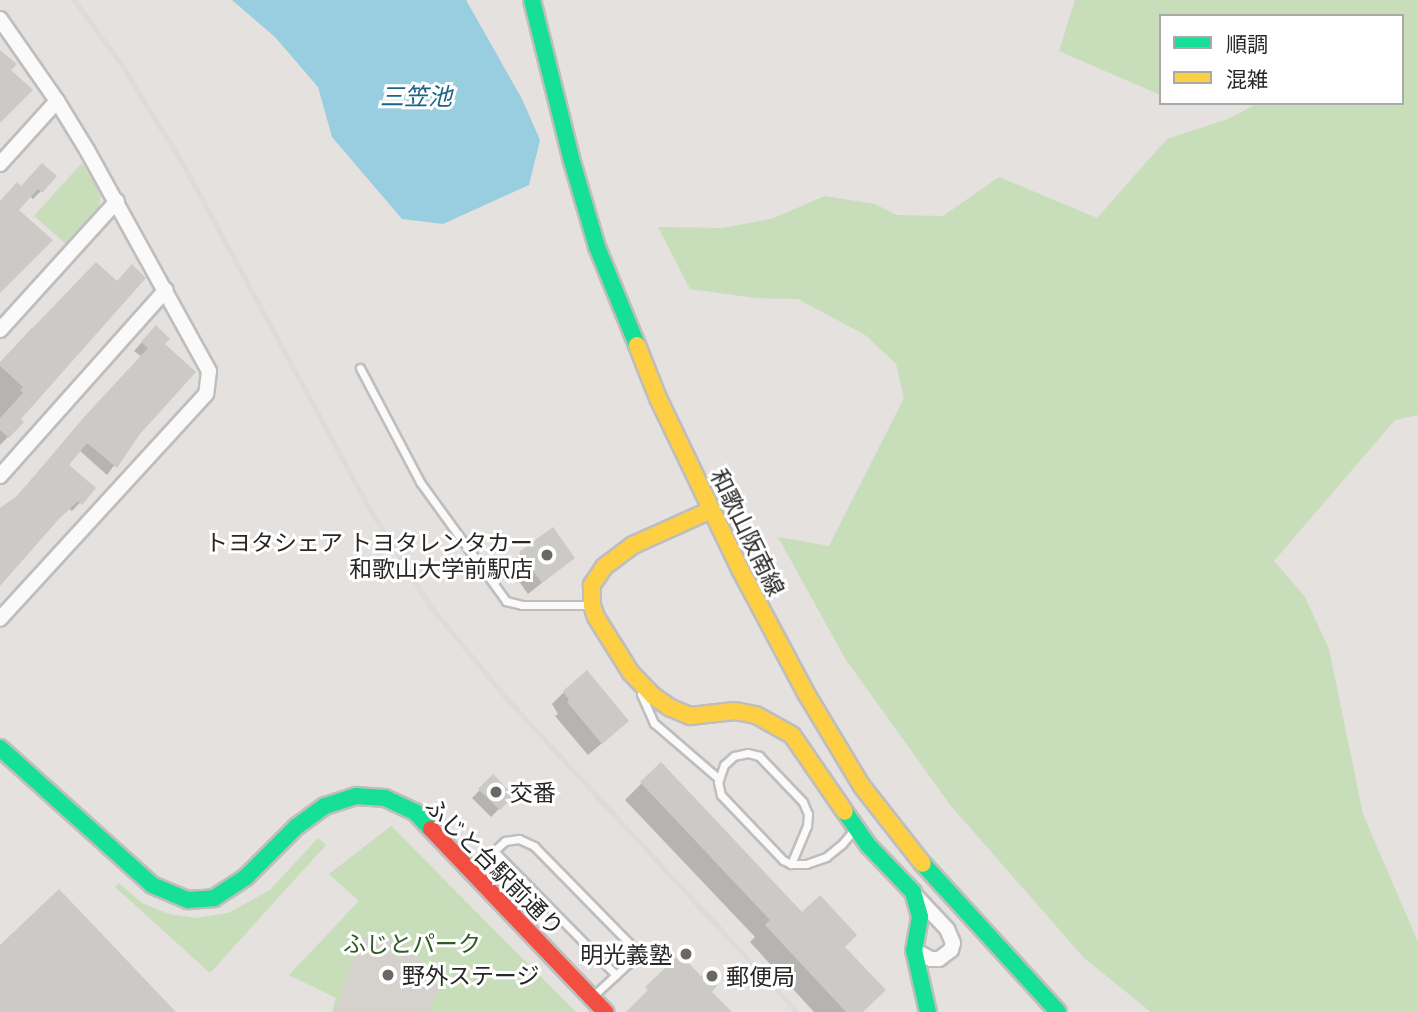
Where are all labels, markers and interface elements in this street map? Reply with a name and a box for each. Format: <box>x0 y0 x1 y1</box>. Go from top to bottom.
legend <box>1159 14 1404 105</box>
text: 順調 <box>1226 30 1268 58</box>
text: 混雑 <box>1226 65 1268 93</box>
water label: 三笠池 <box>380 82 452 110</box>
street label: 和歌山阪南線 <box>705 464 791 600</box>
place label: トヨタシェア トヨタレンタカー 和歌山大学前駅店 <box>205 528 533 582</box>
marker: トヨタシェア トヨタレンタカー 和歌山大学前駅店 <box>539 547 555 563</box>
place label: 交番 <box>510 778 556 806</box>
marker: 交番 <box>488 784 504 800</box>
street label: ふじと台駅前通り <box>420 791 570 941</box>
park label: ふじとパーク <box>343 929 481 957</box>
place label: 明光義塾 <box>580 940 672 968</box>
marker: 明光義塾 <box>678 946 694 962</box>
place label: 野外ステージ <box>402 961 540 989</box>
place label: 郵便局 <box>726 962 795 990</box>
marker: 野外ステージ <box>380 967 396 983</box>
marker: 郵便局 <box>704 968 720 984</box>

